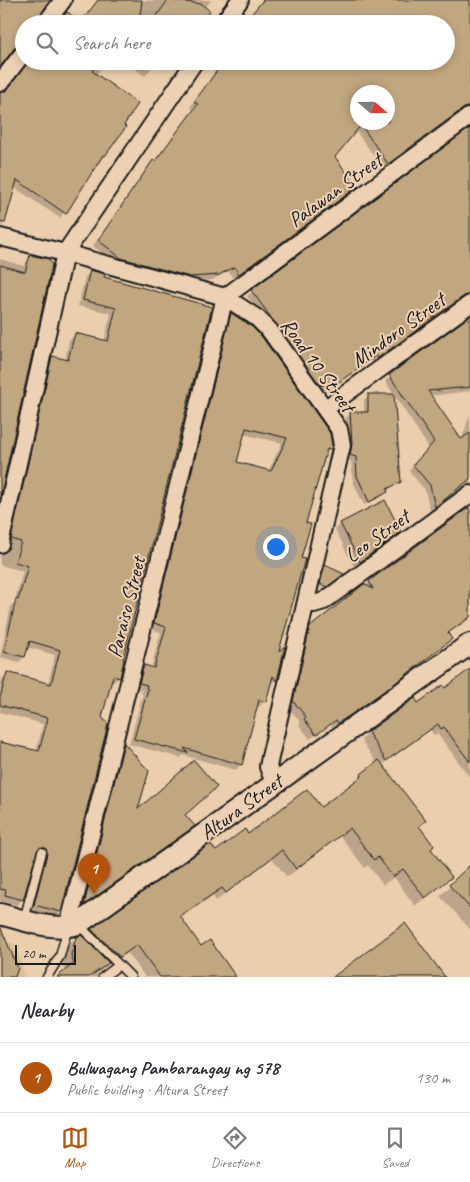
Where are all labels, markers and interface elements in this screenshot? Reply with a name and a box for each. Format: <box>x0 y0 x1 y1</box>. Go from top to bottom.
search box <box>15 15 455 70</box>
icon: search <box>33 29 61 57</box>
text: Search here <box>73 31 150 55</box>
north arrow <box>350 85 395 130</box>
street label: Palawan Street <box>283 145 390 233</box>
street label: Mindoro Street <box>346 285 453 373</box>
street label: Road 10 Street <box>275 313 363 420</box>
street label: Leo Street <box>340 502 417 568</box>
your location <box>263 534 289 560</box>
street label: Paraiso Street <box>101 552 152 660</box>
street label: Altura Street <box>195 767 290 846</box>
pin: 1 <box>78 853 110 894</box>
scale bar <box>15 942 76 965</box>
text: 20 m <box>22 945 46 962</box>
text: Nearby <box>20 997 73 1023</box>
text: Bulwagang Pambarangay ng 578 <box>67 1056 279 1080</box>
text: 1 <box>32 1068 40 1088</box>
text: 130 m <box>416 1068 450 1088</box>
text: Public building · Altura Street <box>67 1080 227 1100</box>
tab: Map <box>61 1124 89 1171</box>
tab: Directions <box>211 1124 259 1171</box>
tab: Saved <box>381 1124 409 1171</box>

